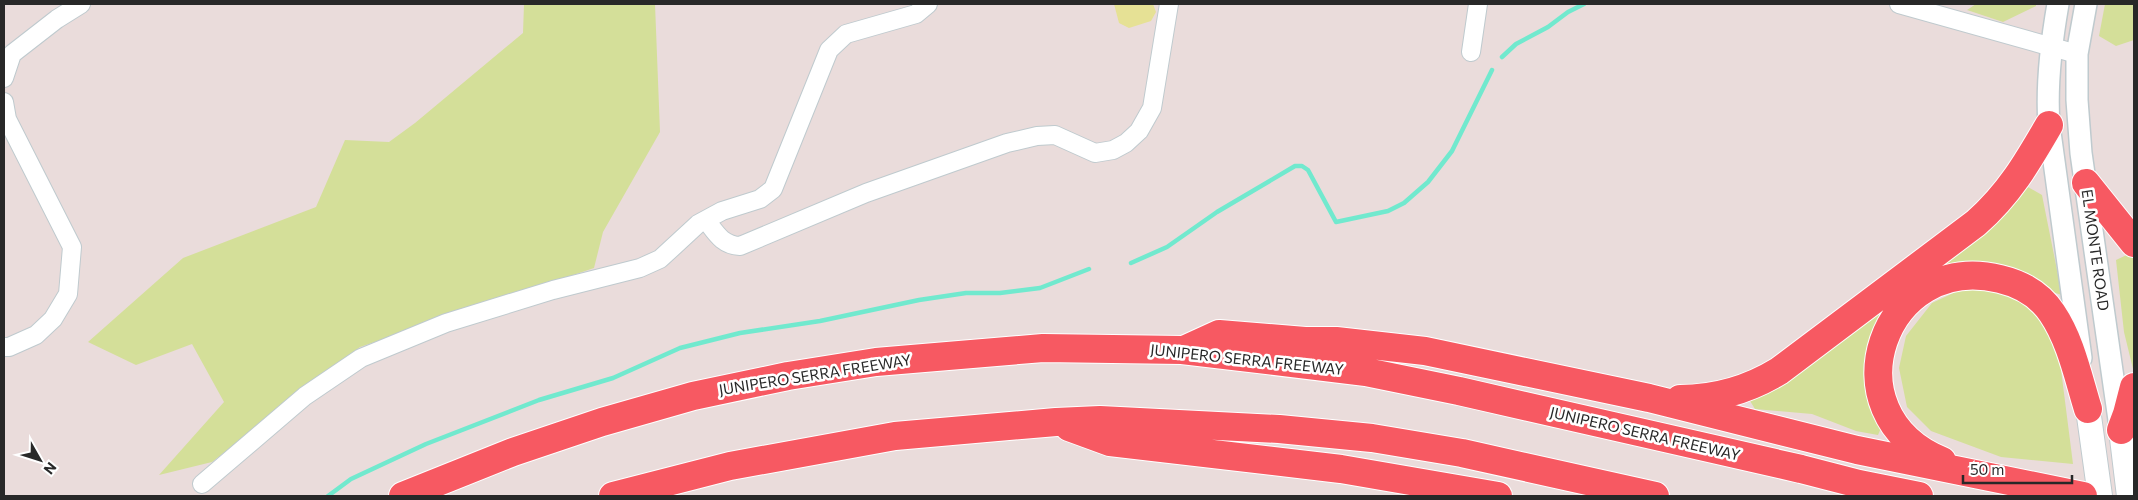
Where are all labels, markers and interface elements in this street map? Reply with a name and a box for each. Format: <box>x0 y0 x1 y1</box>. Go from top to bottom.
street label: EL MONTE ROAD <box>2079 188 2113 312</box>
street label: JUNIPERO SERRA FREEWAY <box>1149 340 1345 378</box>
street label: JUNIPERO SERRA FREEWAY <box>717 350 913 398</box>
street label: JUNIPERO SERRA FREEWAY <box>1548 402 1742 464</box>
north arrow <box>15 435 65 485</box>
scale bar <box>1963 452 2072 484</box>
text: N <box>41 459 60 478</box>
text: 50 m <box>1970 460 2004 478</box>

